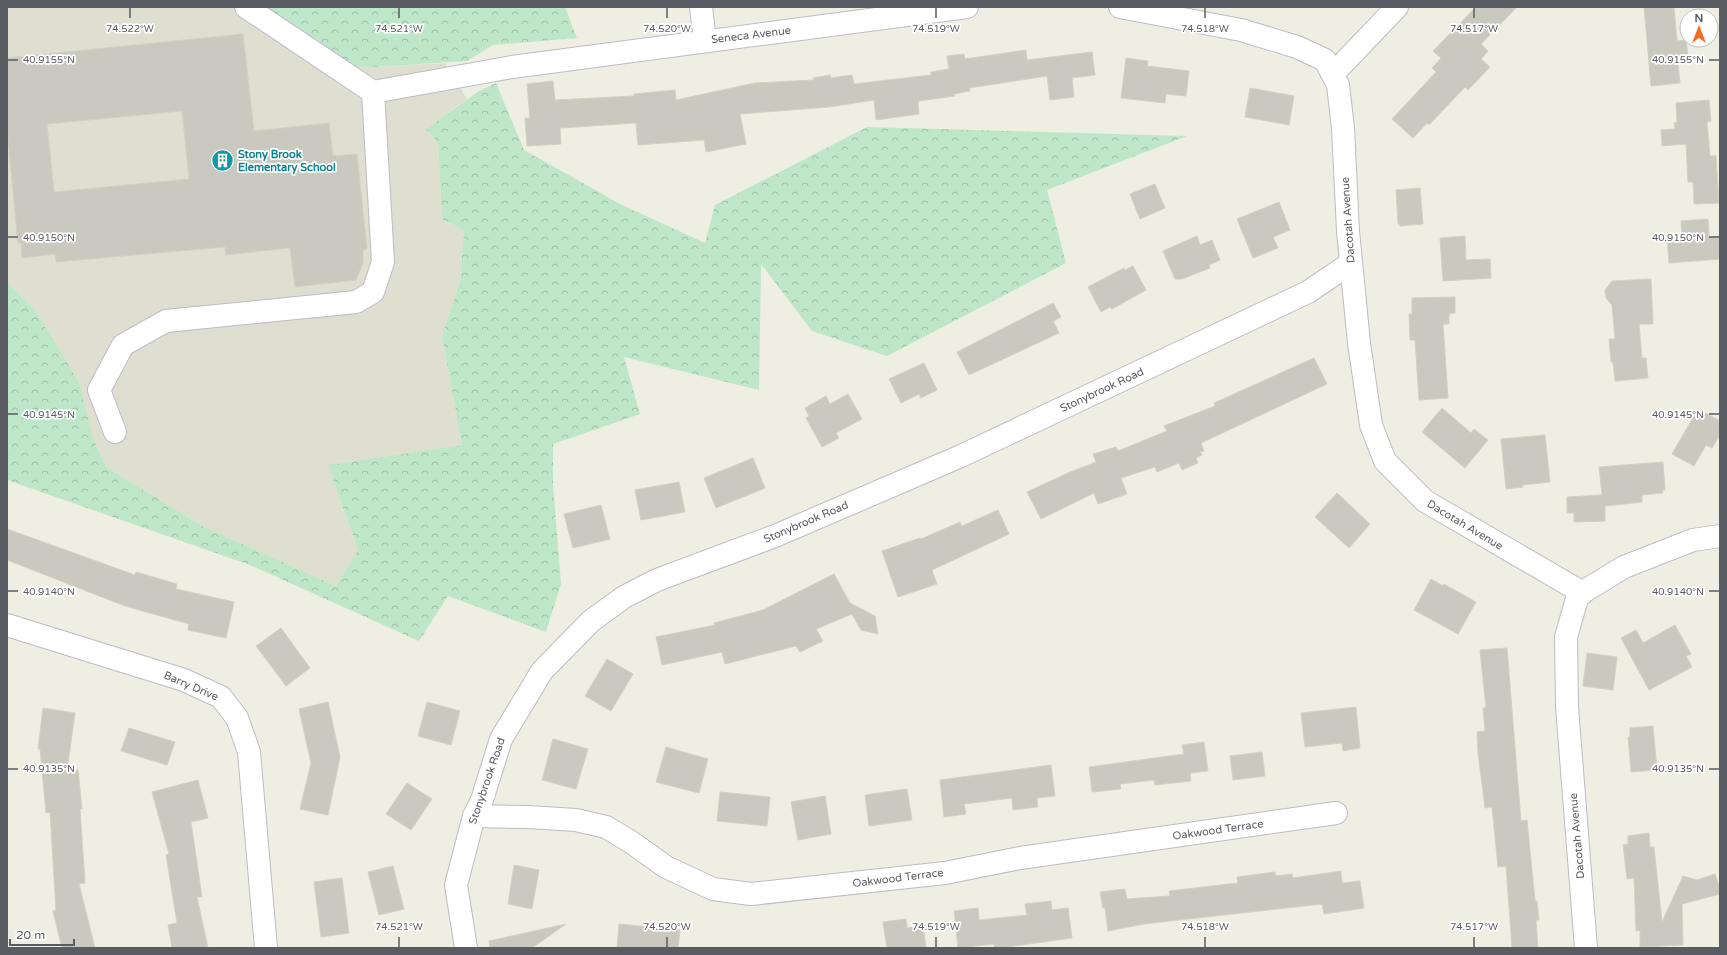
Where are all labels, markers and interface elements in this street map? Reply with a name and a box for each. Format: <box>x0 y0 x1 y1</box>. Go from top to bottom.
north arrow <box>1679 8 1719 48</box>
text: N <box>1695 12 1703 25</box>
text: 74.522°W <box>106 23 154 35</box>
text: 74.521°W <box>375 23 423 35</box>
text: 74.520°W <box>643 23 691 35</box>
text: 74.519°W <box>912 23 960 35</box>
text: 74.518°W <box>1181 23 1229 35</box>
text: 74.517°W <box>1450 23 1498 35</box>
street label: Seneca Avenue <box>710 24 792 46</box>
text: 40.9155°N <box>23 54 75 66</box>
text: 40.9155°N <box>1652 54 1704 66</box>
building icon: Stony Brook Elementary School <box>209 147 235 173</box>
place label: Stony Brook Elementary School <box>238 148 336 175</box>
street label: Dacotah Avenue <box>1339 177 1357 263</box>
text: 40.9150°N <box>23 232 75 244</box>
text: 40.9150°N <box>1652 232 1704 244</box>
street label: Stonybrook Road <box>1058 365 1146 415</box>
text: 40.9145°N <box>23 409 75 421</box>
text: 40.9145°N <box>1652 409 1704 421</box>
street label: Dacotah Avenue <box>1425 497 1505 553</box>
street label: Stonybrook Road <box>762 498 850 546</box>
text: 40.9140°N <box>23 586 75 598</box>
text: 40.9140°N <box>1652 586 1704 598</box>
street label: Barry Drive <box>162 669 220 703</box>
street label: Stonybrook Road <box>466 736 508 826</box>
text: 40.9135°N <box>23 763 75 775</box>
text: 40.9135°N <box>1652 763 1704 775</box>
street label: Dacotah Avenue <box>1567 793 1587 879</box>
street label: Oakwood Terrace <box>1172 817 1264 843</box>
street label: Oakwood Terrace <box>852 866 944 890</box>
scale bar <box>10 921 74 947</box>
text: 74.521°W <box>375 921 423 933</box>
text: 74.520°W <box>643 921 691 933</box>
text: 74.519°W <box>912 921 960 933</box>
text: 74.518°W <box>1181 921 1229 933</box>
text: 74.517°W <box>1450 921 1498 933</box>
text: 20 m <box>16 928 45 942</box>

